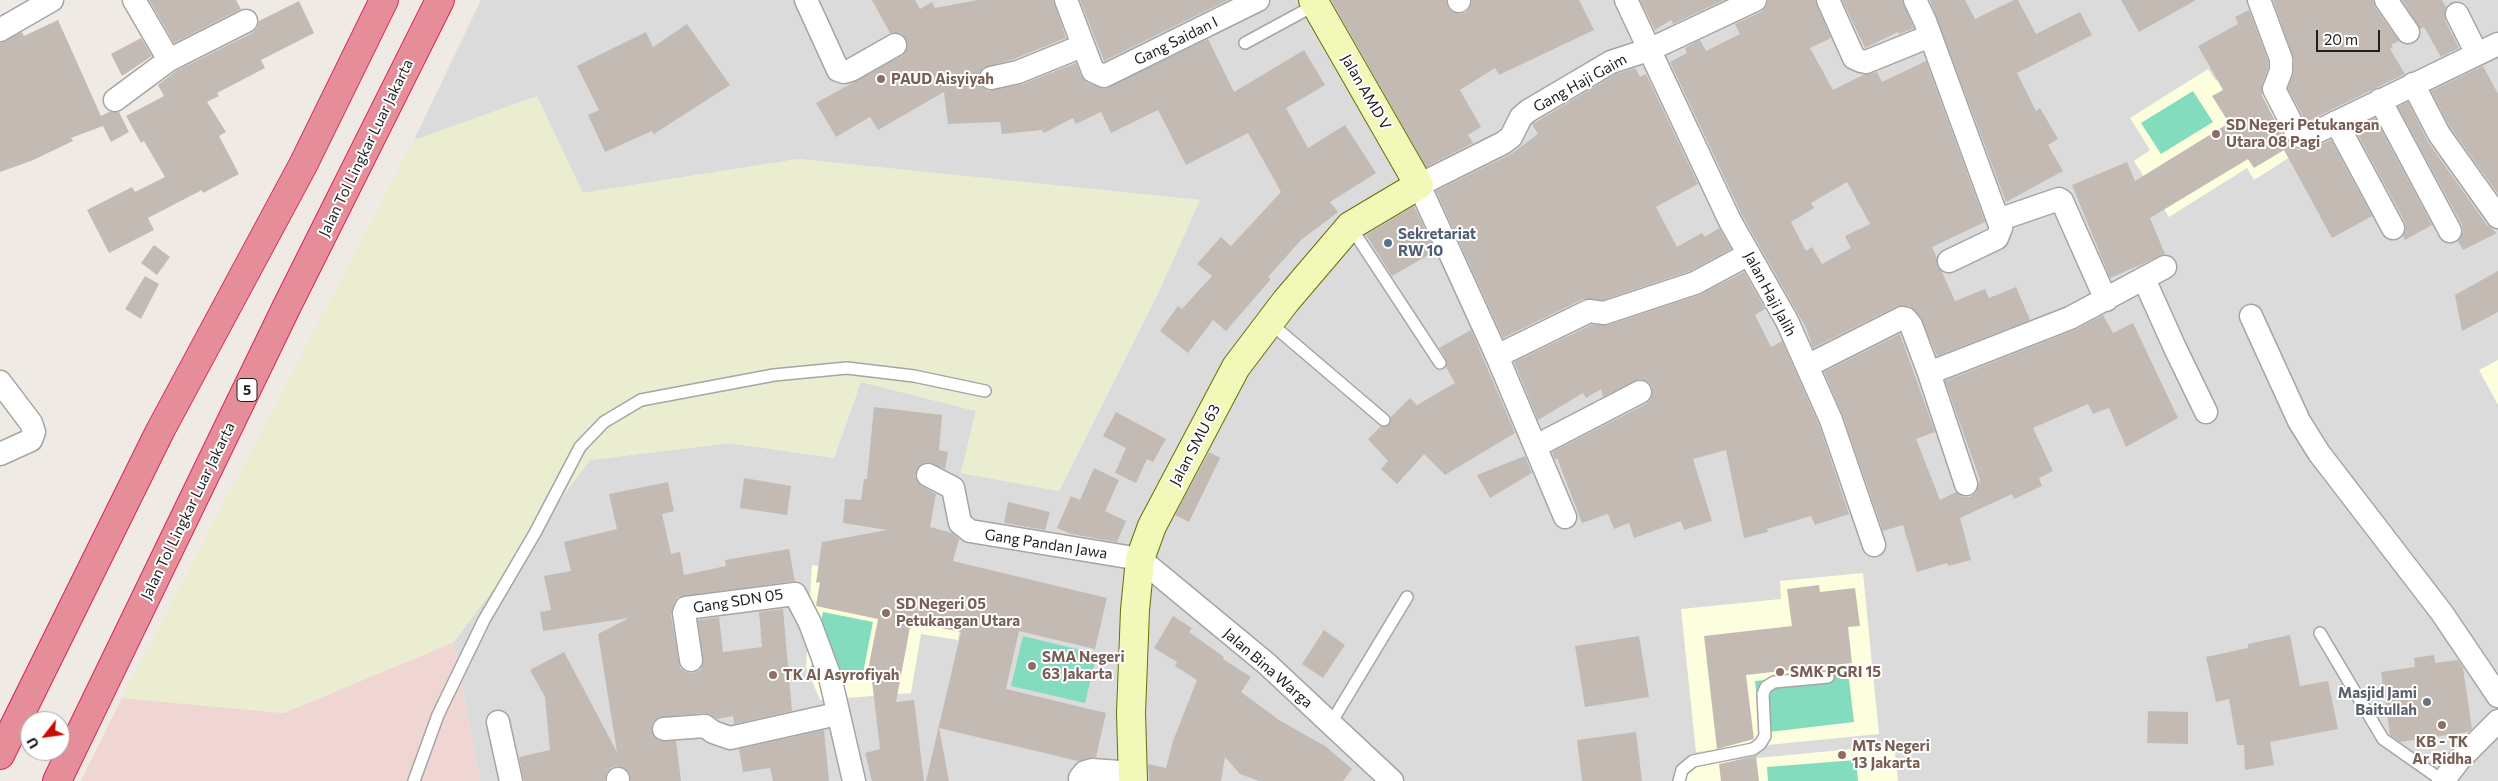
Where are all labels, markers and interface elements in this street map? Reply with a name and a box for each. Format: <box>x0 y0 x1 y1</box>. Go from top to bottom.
street label: Gang Saidan I <box>1131 13 1221 69</box>
scale bar <box>2318 20 2382 52</box>
text: 20 m <box>2324 30 2358 48</box>
street label: Gang Haji Gaim <box>1530 50 1630 116</box>
street label: Jalan AMD V <box>1337 51 1395 133</box>
street label: Jalan Tol Lingkar Luar Jakarta <box>315 56 417 240</box>
place label: PAUD Aisyiyah <box>891 70 994 88</box>
marker: PAUD Aisyiyah <box>875 73 887 85</box>
place label: SD Negeri Petukangan Utara 08 Pagi <box>2226 116 2379 151</box>
marker: SD Negeri Petukangan Utara 08 Pagi <box>2210 128 2222 140</box>
place label: Sekretariat RW 10 <box>1398 225 1476 260</box>
marker: Sekretariat RW 10 <box>1382 237 1394 249</box>
street label: Jalan Haji Jalih <box>1740 249 1800 339</box>
road number: 5 <box>237 378 257 402</box>
street label: Jalan SMU 63 <box>1166 401 1224 489</box>
street label: Jalan Tol Lingkar Luar Jakarta <box>137 419 239 603</box>
street label: Gang Pandan Jawa <box>983 525 1109 563</box>
street label: Gang SDN 05 <box>692 585 784 617</box>
place label: SD Negeri 05 Petukangan Utara <box>896 595 1020 630</box>
marker: SD Negeri 05 Petukangan Utara <box>880 607 892 619</box>
street label: Jalan Bina Warga <box>1220 624 1316 712</box>
place label: SMA Negeri 63 Jakarta <box>1042 648 1125 683</box>
marker: SMA Negeri 63 Jakarta <box>1026 660 1038 672</box>
place label: SMK PGRI 15 <box>1790 663 1881 681</box>
place label: TK Al Asyrofiyah <box>783 666 899 684</box>
marker: SMK PGRI 15 <box>1774 666 1786 678</box>
marker: TK Al Asyrofiyah <box>767 669 779 681</box>
place label: Masjid Jami Baitullah <box>2338 684 2417 719</box>
marker: Masjid Jami Baitullah <box>2421 696 2433 708</box>
north arrow <box>20 711 70 761</box>
marker: KB - TK Ar Ridha <box>2436 719 2448 731</box>
place label: KB - TK Ar Ridha <box>2412 733 2472 768</box>
text: U <box>23 735 42 752</box>
place label: MTs Negeri 13 Jakarta <box>1852 737 1930 772</box>
marker: MTs Negeri 13 Jakarta <box>1836 749 1848 761</box>

